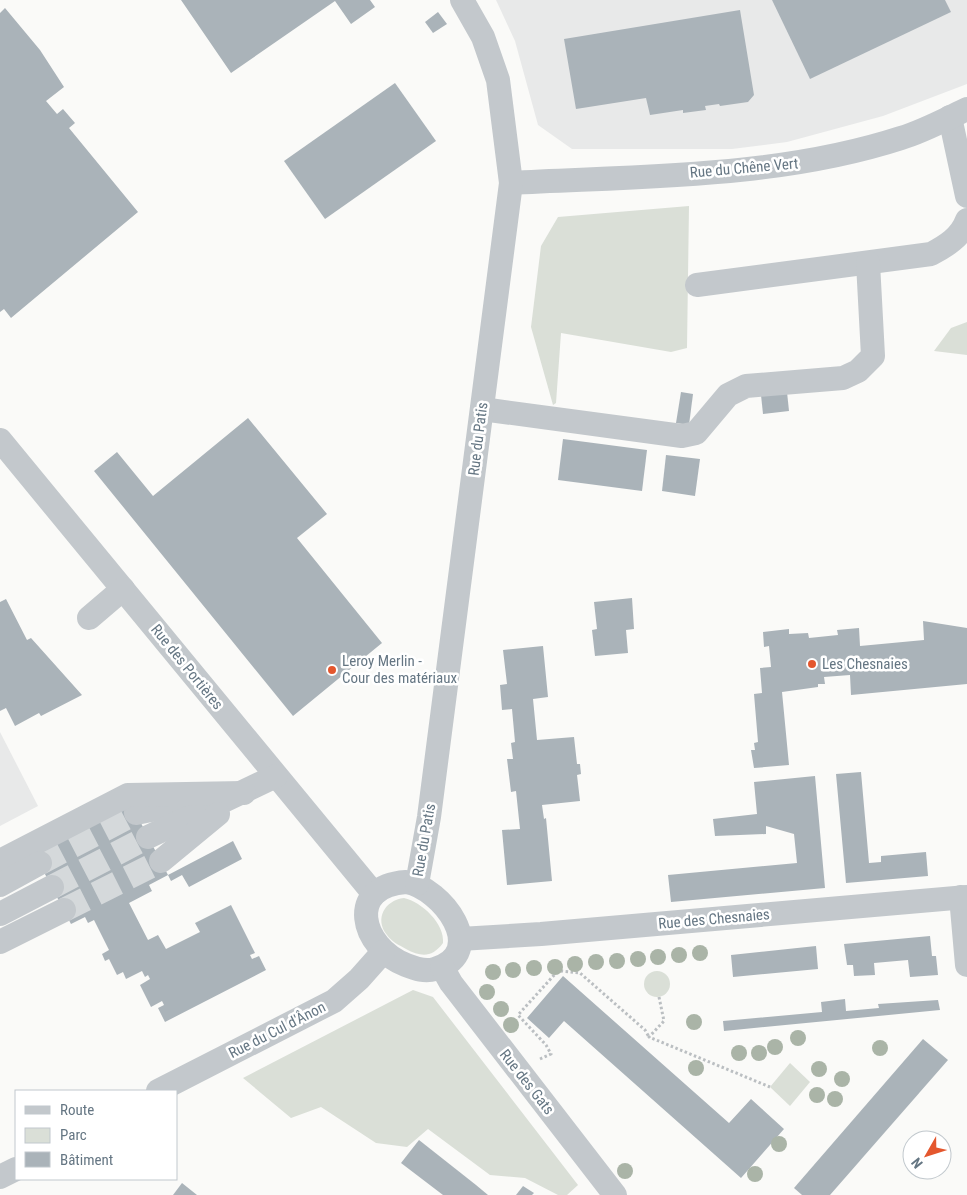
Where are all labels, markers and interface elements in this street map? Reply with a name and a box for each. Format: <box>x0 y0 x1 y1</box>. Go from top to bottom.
street label: Rue du Chêne Vert <box>689 154 799 182</box>
street label: Rue du Patis <box>465 401 491 477</box>
street label: Rue des Portières <box>147 621 227 713</box>
place label: Leroy Merlin - Cour des matériaux <box>342 652 457 687</box>
place label: Les Chesnaies <box>822 655 908 673</box>
marker: Les Chesnaies <box>806 658 818 670</box>
marker: Leroy Merlin - Cour des matériaux <box>326 664 338 676</box>
street label: Rue du Patis <box>409 802 439 878</box>
street label: Rue des Chesnaies <box>658 905 771 933</box>
street label: Rue du Cul d'Ânon <box>226 998 328 1062</box>
street label: Rue des Gats <box>496 1046 558 1118</box>
legend <box>15 1090 178 1180</box>
text: Route <box>60 1101 94 1119</box>
text: Parc <box>60 1126 87 1144</box>
north arrow <box>902 1130 952 1180</box>
text: Bâtiment <box>60 1151 113 1169</box>
text: N <box>908 1155 926 1172</box>

